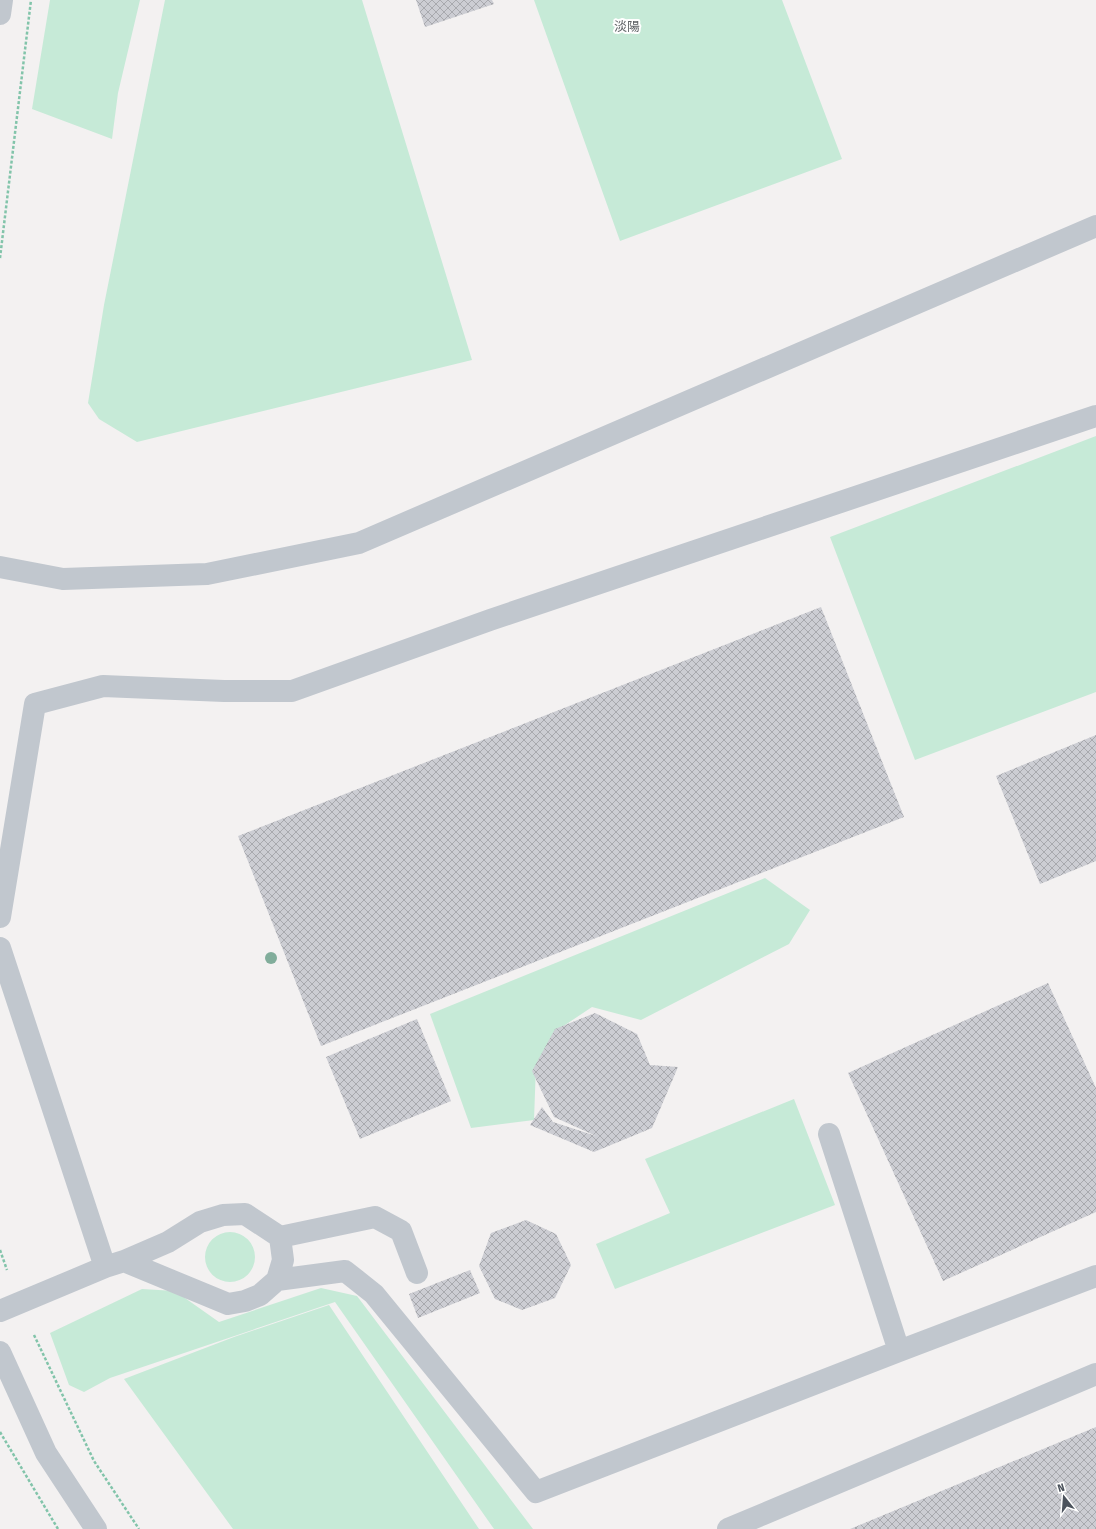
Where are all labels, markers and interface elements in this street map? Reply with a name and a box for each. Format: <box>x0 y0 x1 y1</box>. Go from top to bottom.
district label: 淡陽 <box>614 19 640 34</box>
north arrow <box>1044 1477 1084 1517</box>
text: N <box>1056 1481 1066 1495</box>

